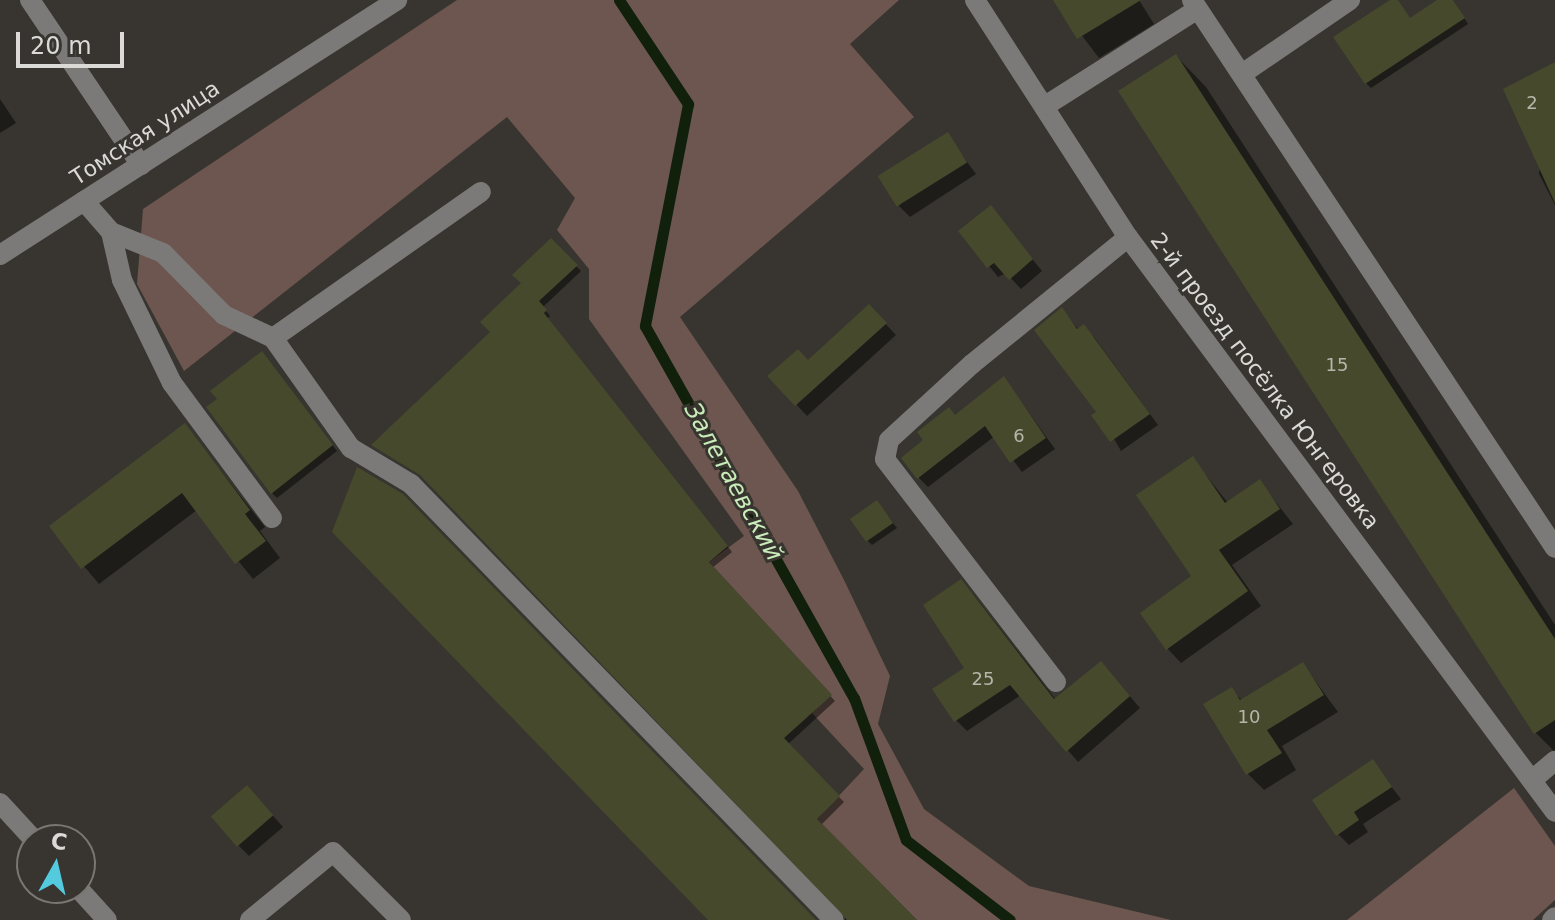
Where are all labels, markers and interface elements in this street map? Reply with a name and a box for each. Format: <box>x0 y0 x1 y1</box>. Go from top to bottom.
scale bar <box>20 16 128 66</box>
text: 20 m <box>30 32 92 60</box>
street label: Томская улица <box>66 75 224 191</box>
house number: 2 <box>1526 92 1538 114</box>
street label: 2-й проезд посёлка Юнгеровка <box>1145 228 1385 534</box>
house number: 15 <box>1326 354 1348 376</box>
water label: Залетаевский <box>678 398 788 566</box>
house number: 6 <box>1013 425 1025 447</box>
house number: 25 <box>972 668 994 690</box>
house number: 10 <box>1238 706 1260 728</box>
north arrow <box>16 824 96 904</box>
text: С <box>49 828 69 855</box>

